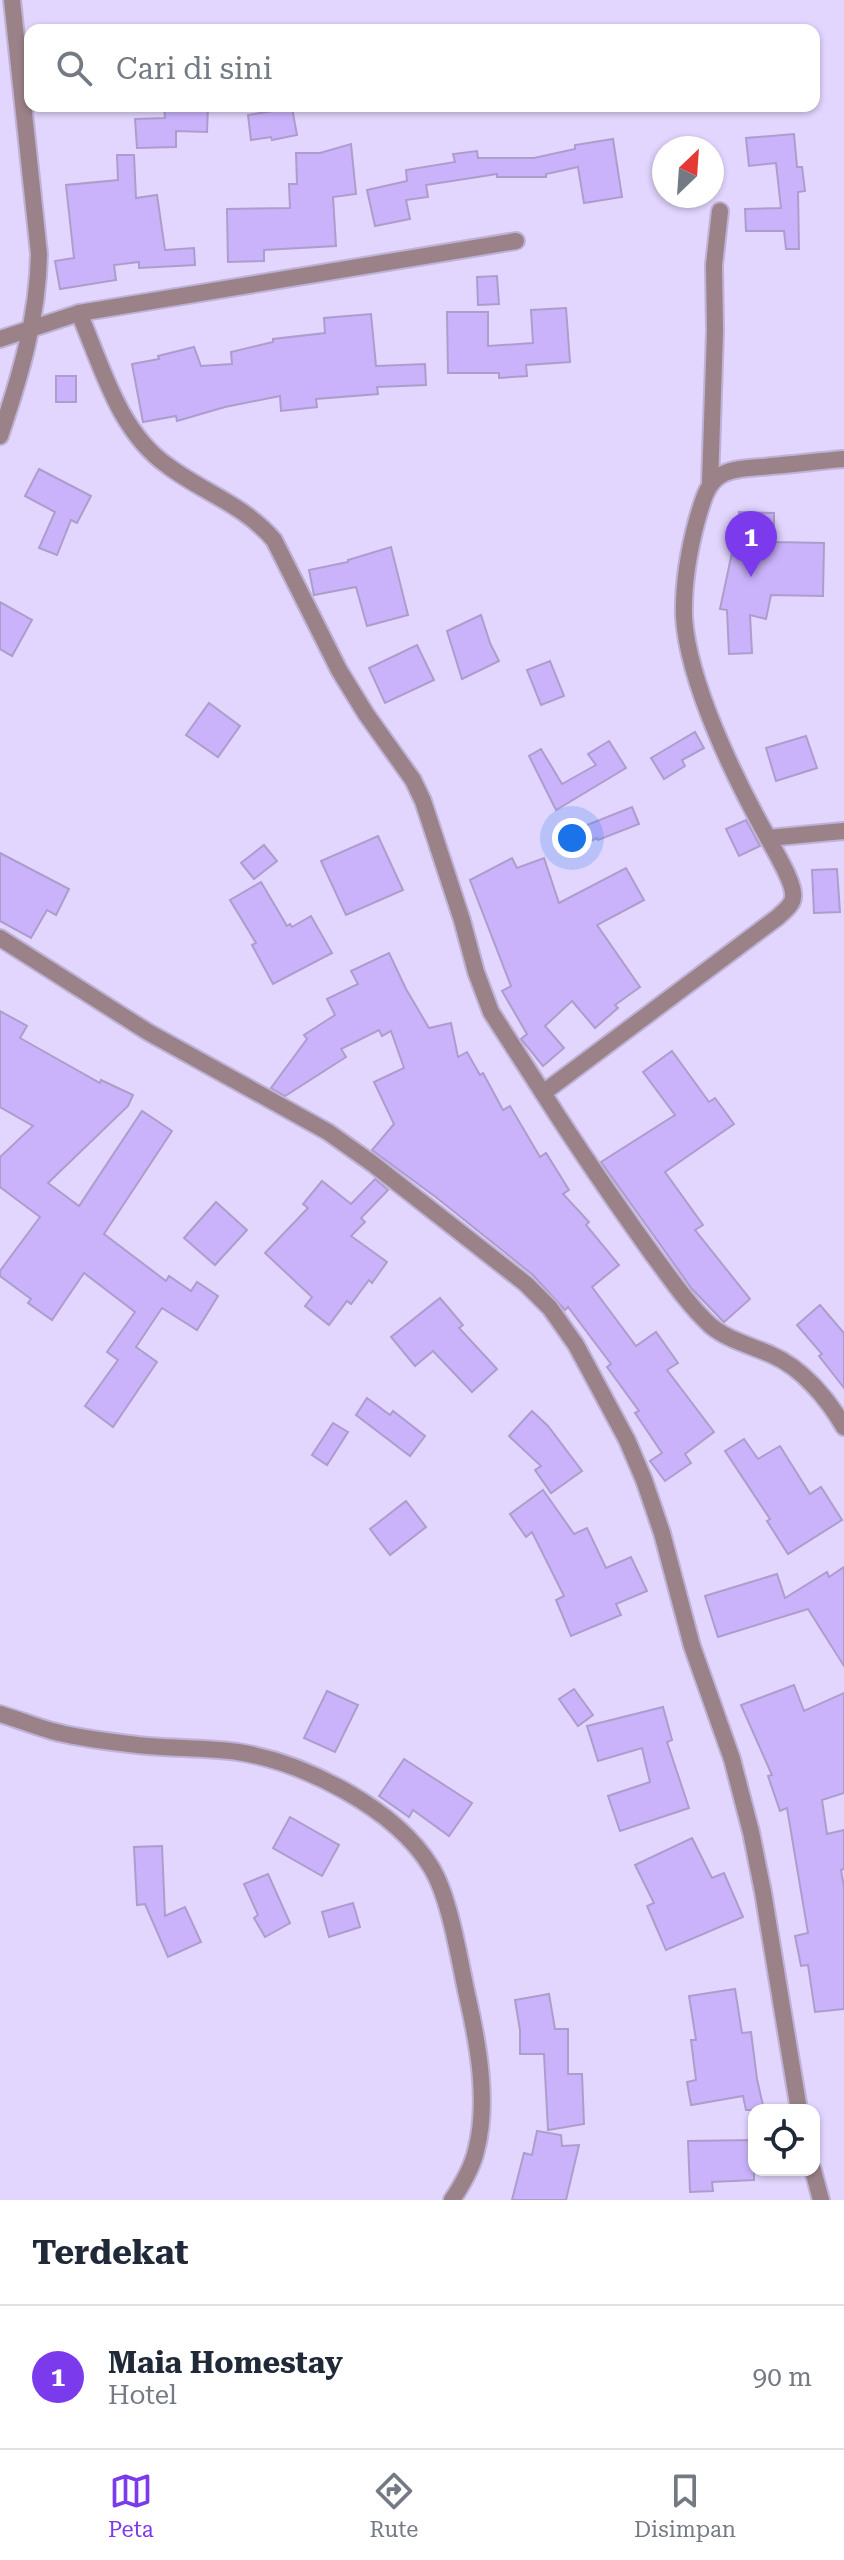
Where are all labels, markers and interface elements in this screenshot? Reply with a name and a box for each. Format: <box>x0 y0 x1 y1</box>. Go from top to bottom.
search box <box>24 24 820 112</box>
icon: search <box>52 46 96 90</box>
text: Cari di sini <box>116 51 272 86</box>
north arrow <box>652 136 724 208</box>
pin: 1 <box>725 511 777 577</box>
your location <box>552 818 592 858</box>
map controls <box>748 2104 820 2176</box>
button: locate <box>748 2104 820 2176</box>
text: Terdekat <box>32 2232 188 2272</box>
text: Maia Homestay <box>108 2345 343 2380</box>
text: 1 <box>51 2362 65 2392</box>
text: 90 m <box>753 2362 812 2392</box>
text: Hotel <box>108 2380 177 2410</box>
tab: Peta <box>108 2469 154 2542</box>
tab: Rute <box>370 2469 418 2542</box>
tab: Disimpan <box>634 2469 736 2542</box>

